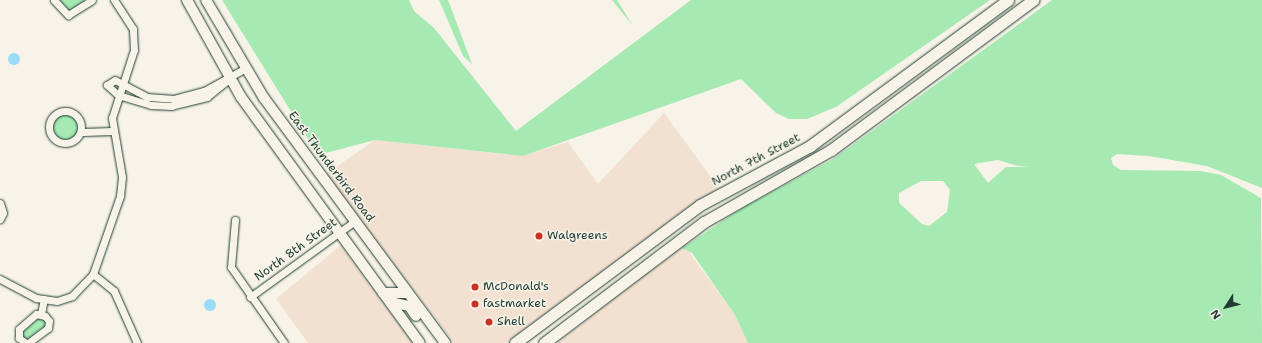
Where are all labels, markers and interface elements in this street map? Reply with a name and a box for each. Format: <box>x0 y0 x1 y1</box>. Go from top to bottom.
street label: East Thunderbird Road <box>285 109 377 225</box>
street label: North 7th Street <box>709 131 803 189</box>
street label: North 8th Street <box>252 215 340 285</box>
place label: Walgreens <box>547 229 608 243</box>
marker: Walgreens <box>534 231 544 241</box>
place label: McDonald's <box>483 280 549 294</box>
marker: McDonald's <box>470 282 480 292</box>
north arrow <box>1206 287 1246 327</box>
place label: fastmarket <box>483 297 546 311</box>
marker: fastmarket <box>470 299 480 309</box>
text: N <box>1207 306 1225 322</box>
place label: Shell <box>497 315 525 329</box>
marker: Shell <box>484 317 494 327</box>

